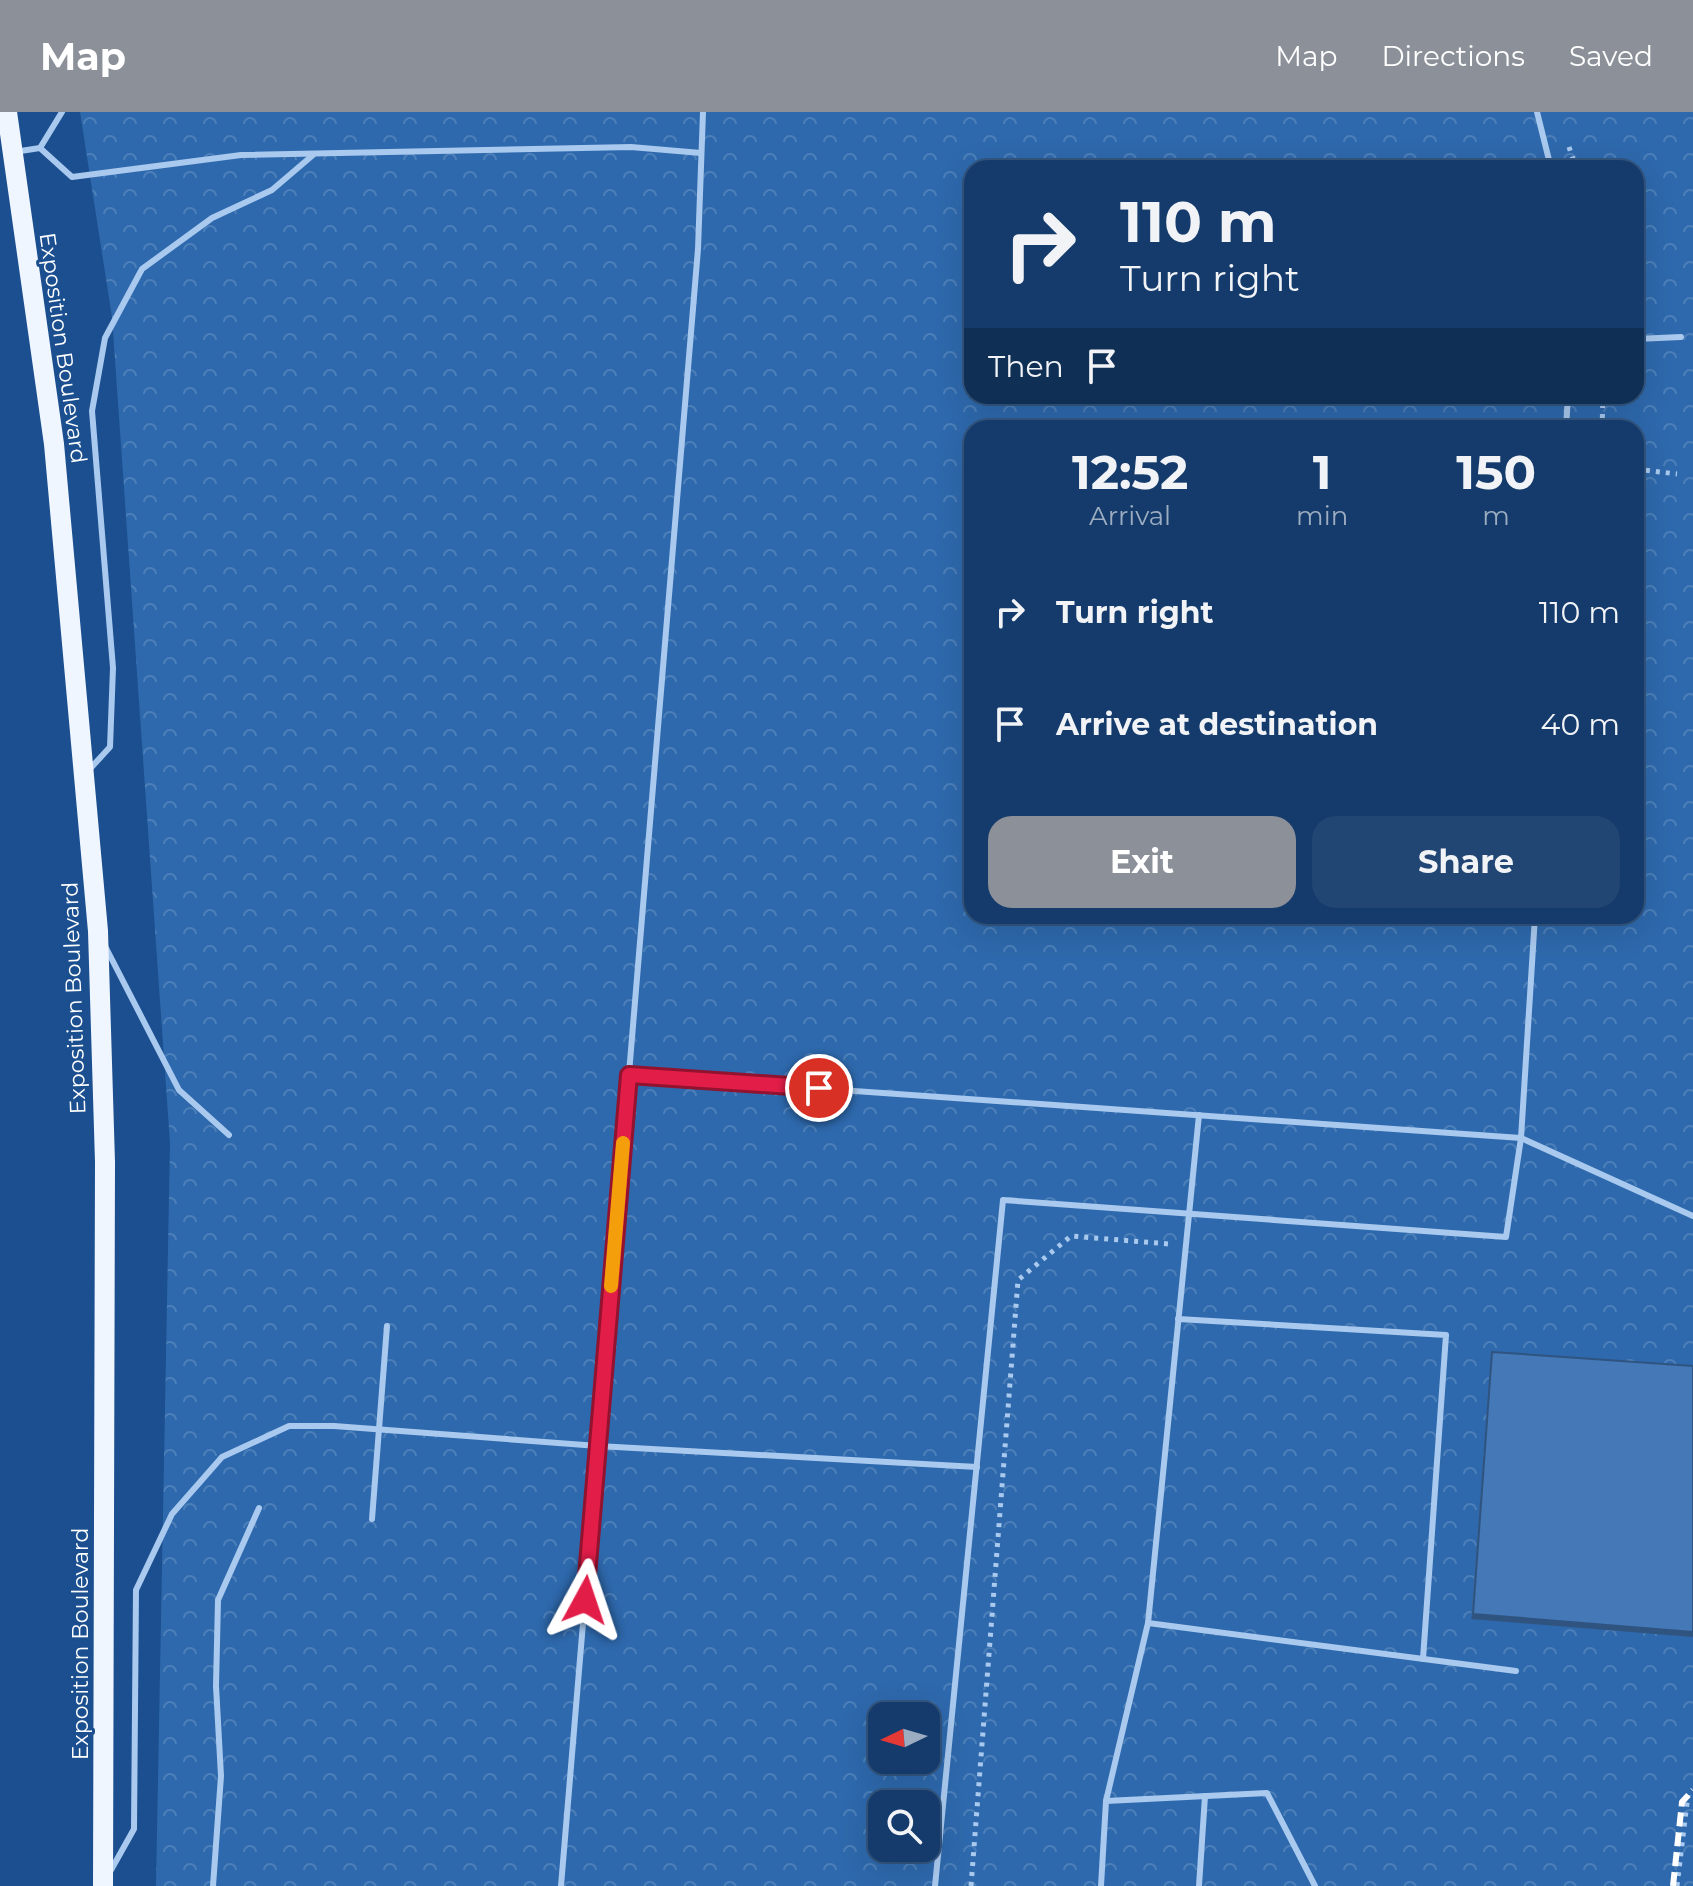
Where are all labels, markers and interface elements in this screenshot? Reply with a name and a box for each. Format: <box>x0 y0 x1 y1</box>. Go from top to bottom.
text: Map <box>40 33 126 80</box>
text: Map <box>1275 39 1337 73</box>
text: Directions <box>1381 39 1525 73</box>
text: Saved <box>1569 39 1653 73</box>
text: 110 m <box>1120 188 1277 256</box>
icon: right <box>988 192 1092 296</box>
street label: Exposition Boulevard <box>33 231 93 465</box>
text: Turn right <box>1120 256 1300 300</box>
icon: arrive <box>1080 344 1124 388</box>
text: Then <box>988 348 1064 385</box>
text: 12:52 <box>1072 443 1188 501</box>
text: 1 <box>1313 443 1332 501</box>
text: 150 <box>1456 443 1536 501</box>
text: Arrival <box>1089 500 1171 532</box>
text: min <box>1296 500 1348 532</box>
text: m <box>1482 500 1510 532</box>
icon: right <box>988 590 1032 634</box>
text: Turn right <box>1056 594 1213 631</box>
text: 110 m <box>1539 594 1620 631</box>
icon: arrive <box>988 702 1032 746</box>
text: Arrive at destination <box>1056 706 1378 743</box>
text: 40 m <box>1541 706 1620 743</box>
button: Exit <box>988 816 1296 908</box>
button: Share <box>1312 816 1620 908</box>
street label: Exposition Boulevard <box>56 881 92 1115</box>
pin <box>785 1054 853 1122</box>
icon: arrive <box>797 1066 841 1110</box>
street label: Exposition Boulevard <box>67 1528 94 1760</box>
position arrow <box>543 1558 627 1642</box>
north arrow <box>868 1702 940 1774</box>
map controls <box>868 1702 940 1862</box>
button: search <box>868 1790 940 1862</box>

